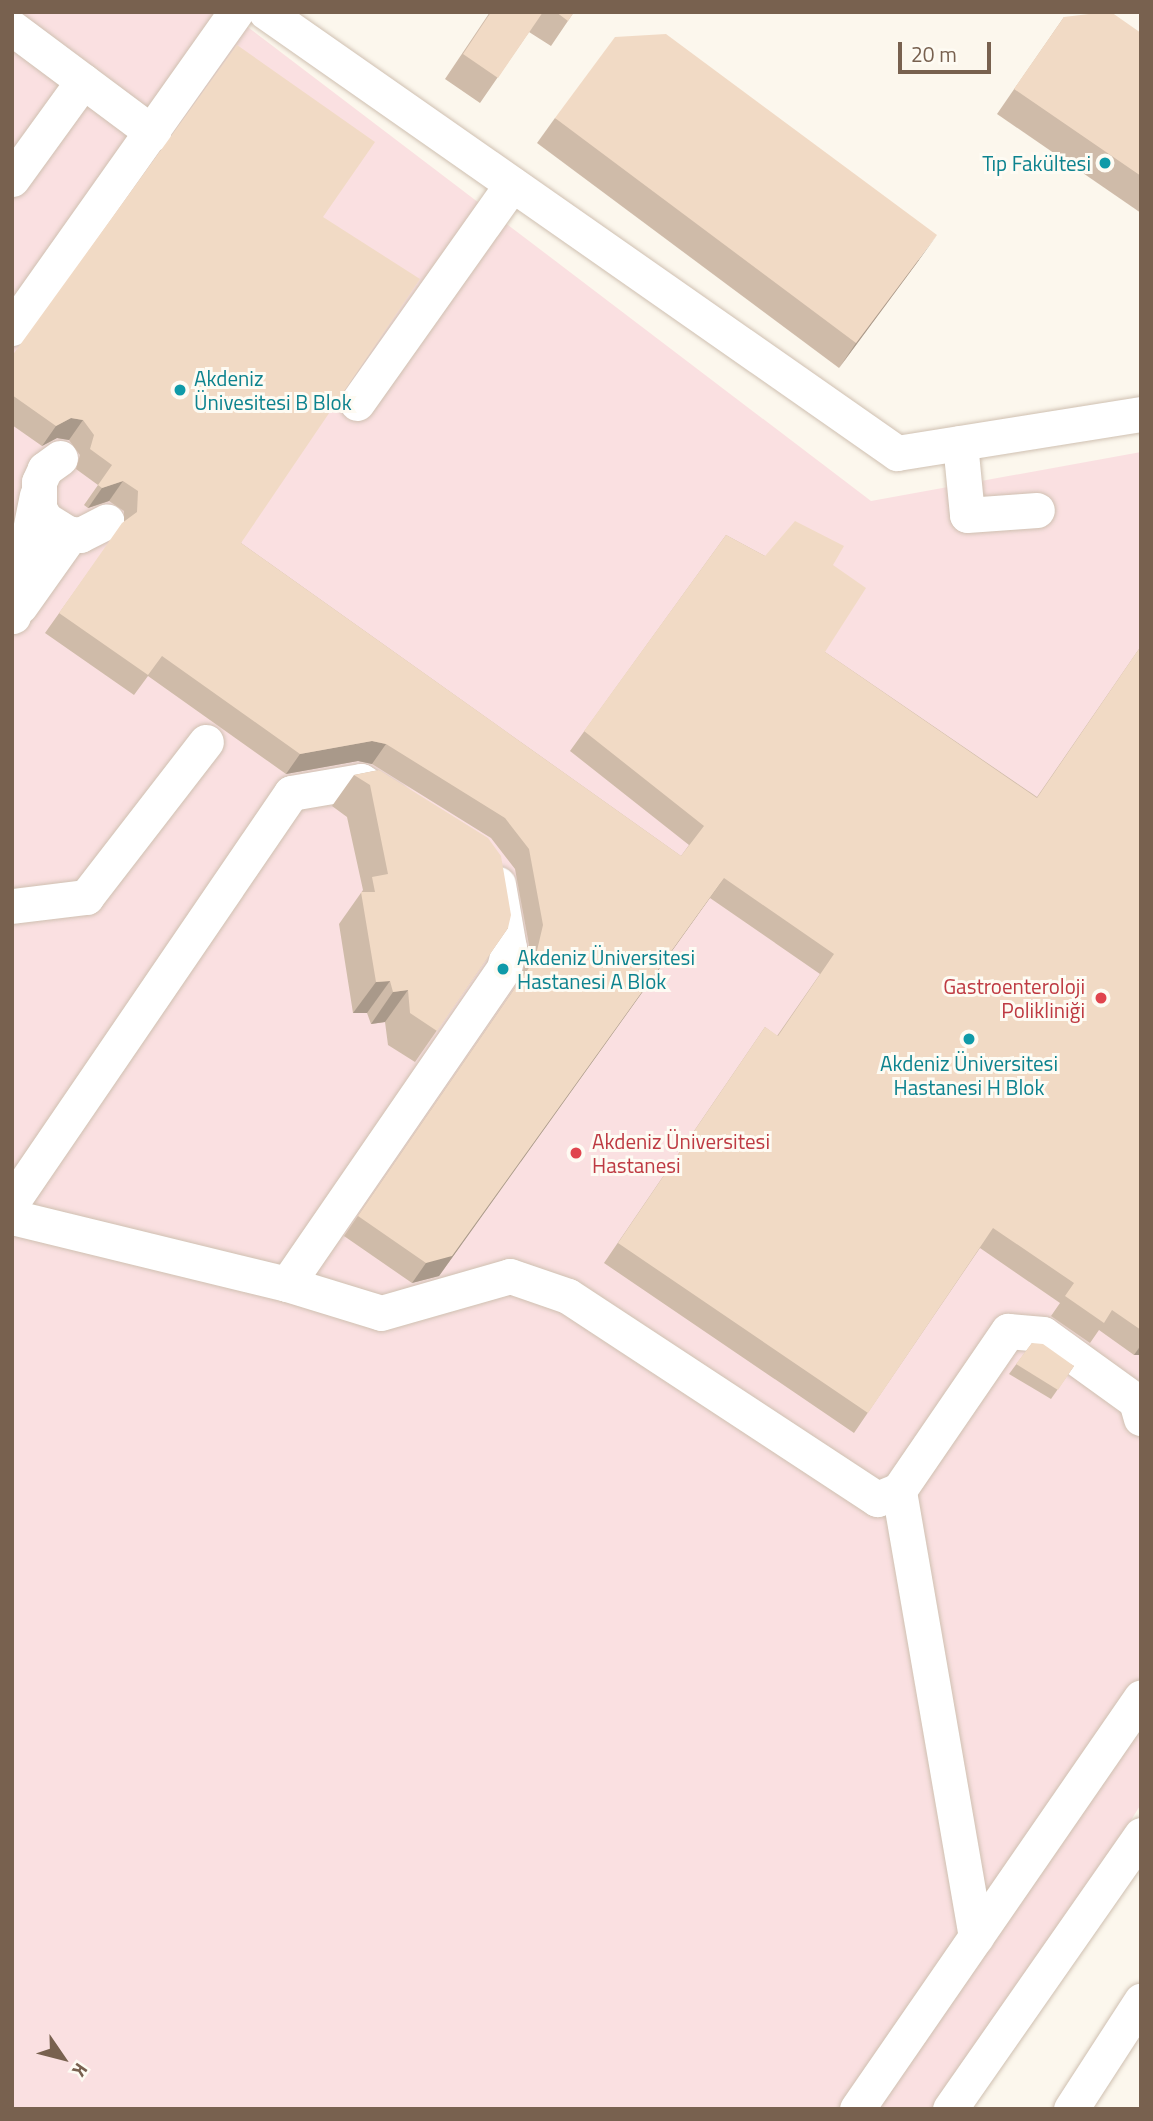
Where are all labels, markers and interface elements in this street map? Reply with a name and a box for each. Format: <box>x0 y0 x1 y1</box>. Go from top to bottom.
scale bar <box>901 28 994 72</box>
text: 20 m <box>911 38 957 70</box>
place label: Tıp Fakültesi <box>982 150 1091 176</box>
marker: Tıp Fakültesi <box>1097 155 1113 171</box>
place label: Akdeniz Ünivesitesi B Blok <box>194 365 352 415</box>
marker: Akdeniz Ünivesitesi B Blok <box>172 382 188 398</box>
place label: Akdeniz Üniversitesi Hastanesi A Blok <box>517 944 695 994</box>
marker: Akdeniz Üniversitesi Hastanesi A Blok <box>495 961 511 977</box>
place label: Gastroenteroloji Polikliniği <box>943 973 1085 1023</box>
marker: Gastroenteroloji Polikliniği <box>1091 988 1111 1008</box>
marker: Akdeniz Üniversitesi Hastanesi H Blok <box>961 1031 977 1047</box>
place label: Akdeniz Üniversitesi Hastanesi H Blok <box>880 1050 1058 1100</box>
place label: Akdeniz Üniversitesi Hastanesi <box>592 1128 770 1178</box>
marker: Akdeniz Üniversitesi Hastanesi <box>566 1143 586 1163</box>
north arrow <box>28 2023 98 2093</box>
text: K <box>65 2057 96 2083</box>

